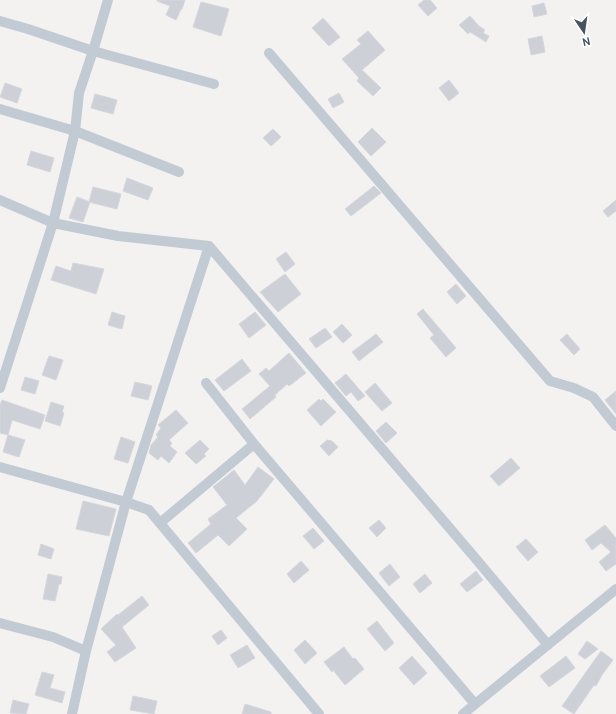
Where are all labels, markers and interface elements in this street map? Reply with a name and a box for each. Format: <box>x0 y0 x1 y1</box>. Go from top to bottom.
north arrow <box>564 12 604 52</box>
text: N <box>581 34 592 49</box>

